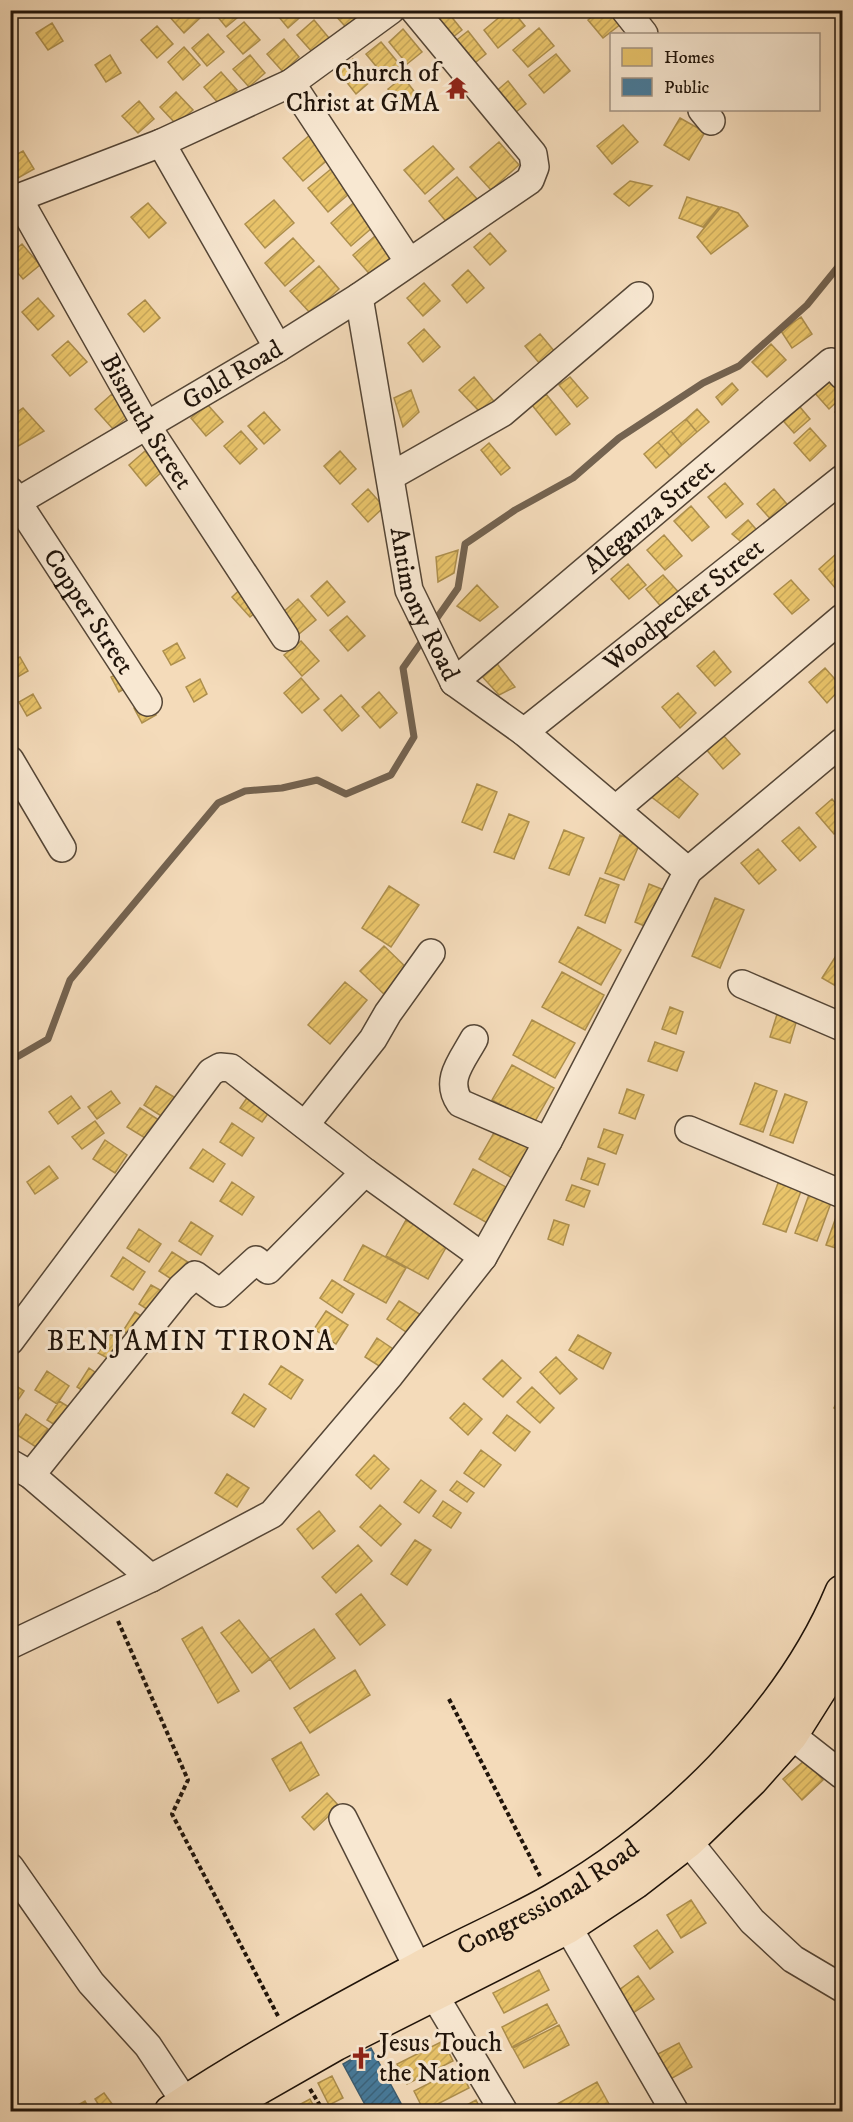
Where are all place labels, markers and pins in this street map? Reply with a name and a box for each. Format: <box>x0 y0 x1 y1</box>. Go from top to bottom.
place label: Church of Christ at GMA <box>286 57 443 120</box>
temple icon: Church of Christ at GMA <box>444 75 470 101</box>
place label: Jesus Touch the Nation <box>377 2027 502 2090</box>
church icon: Jesus Touch the Nation <box>348 2045 374 2071</box>

